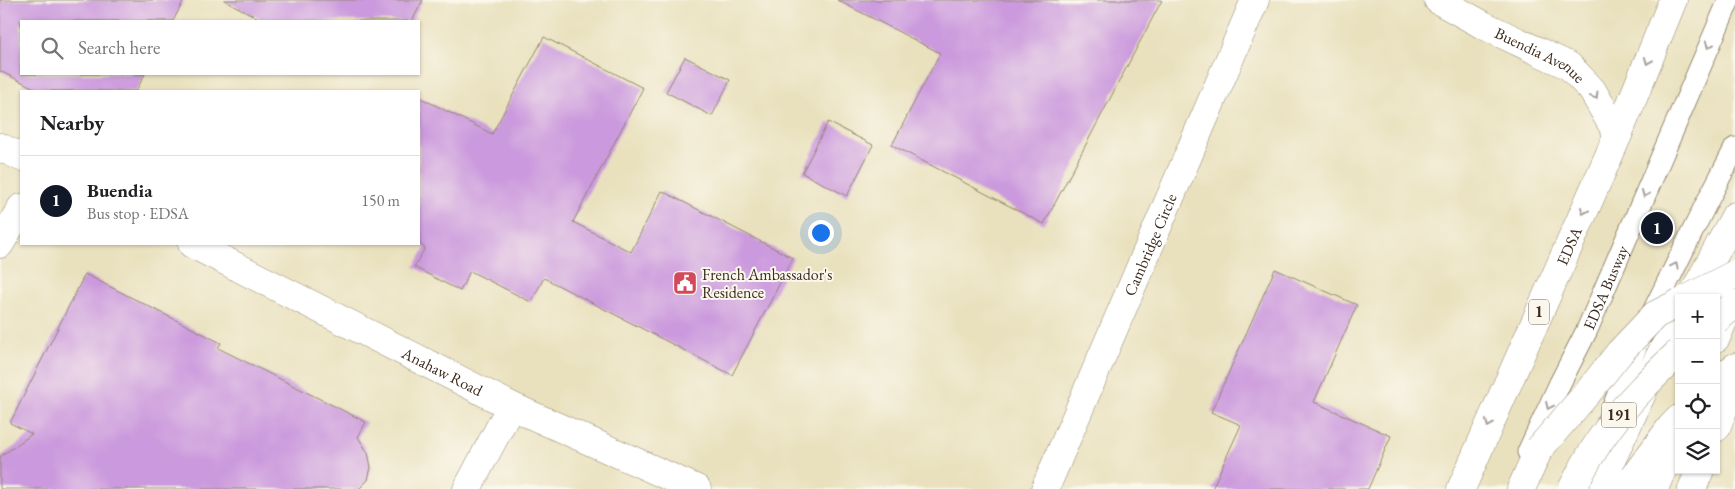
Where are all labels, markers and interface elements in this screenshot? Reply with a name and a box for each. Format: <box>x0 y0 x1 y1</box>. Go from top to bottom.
search box <box>20 20 420 75</box>
street label: Buendia Avenue <box>1491 22 1590 88</box>
icon: search <box>38 34 66 62</box>
text: Search here <box>78 35 160 60</box>
one-way arrow <box>1705 40 1716 49</box>
one-way arrow <box>1644 56 1654 65</box>
one-way arrow <box>1589 91 1599 100</box>
text: Nearby <box>40 109 104 136</box>
text: Buendia <box>87 178 152 203</box>
one-way arrow <box>1641 189 1652 198</box>
text: 1 <box>52 190 60 211</box>
text: 150 m <box>361 190 400 211</box>
street label: Cambridge Circle <box>1119 190 1182 299</box>
text: Bus stop · EDSA <box>87 203 189 224</box>
one-way arrow <box>1579 206 1590 215</box>
pin: 1 <box>1641 209 1673 247</box>
your location <box>808 220 834 246</box>
street label: EDSA <box>1552 223 1587 268</box>
street label: EDSA Busway <box>1578 241 1634 333</box>
one-way arrow <box>1669 262 1679 271</box>
place label: French Ambassador's Residence <box>702 264 832 303</box>
public building icon: French Ambassador's Residence <box>672 270 698 296</box>
map controls <box>1675 294 1720 474</box>
button: + <box>1675 294 1720 339</box>
road number: 1 <box>1529 300 1549 324</box>
button: − <box>1675 339 1720 384</box>
street label: Anahaw Road <box>397 342 487 401</box>
button: locate <box>1675 384 1720 429</box>
one-way arrow <box>1545 401 1556 410</box>
road number: 191 <box>1602 402 1636 428</box>
one-way arrow <box>1485 419 1496 428</box>
button: layers <box>1675 429 1720 474</box>

